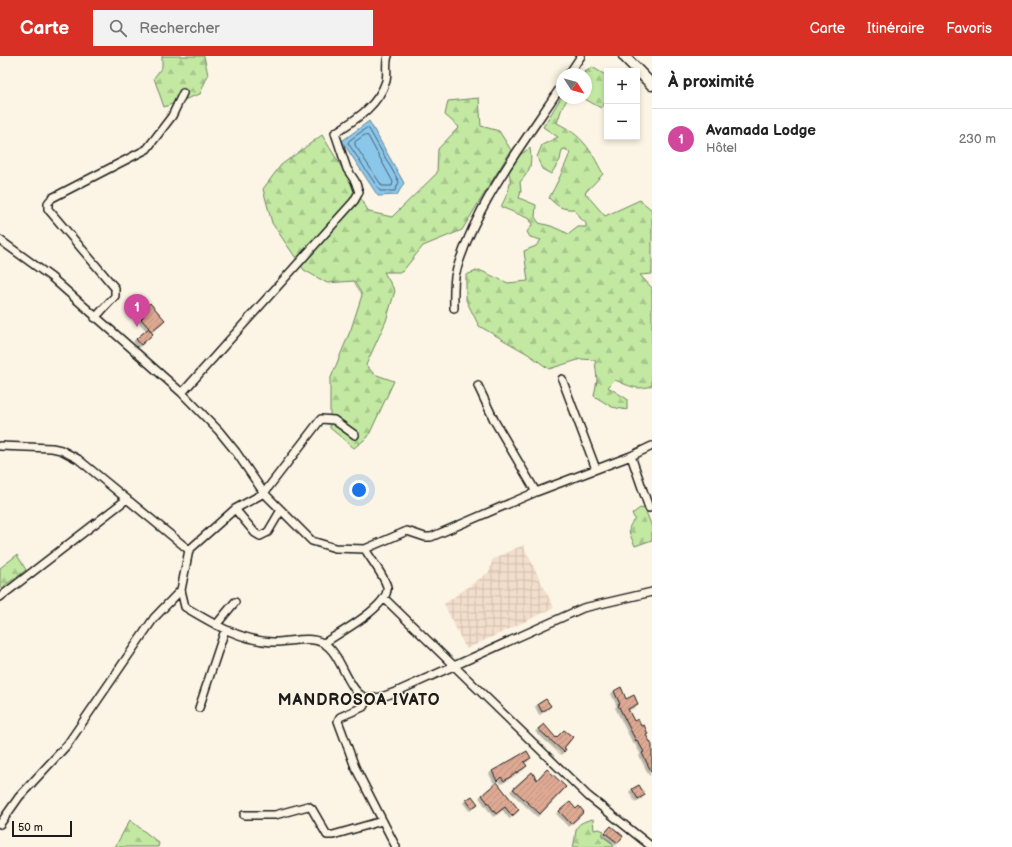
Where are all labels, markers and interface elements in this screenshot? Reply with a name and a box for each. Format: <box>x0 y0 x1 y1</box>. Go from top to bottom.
search box <box>93 10 373 46</box>
text: Carte <box>20 17 69 40</box>
icon: search <box>107 17 129 39</box>
text: Rechercher <box>139 19 220 38</box>
text: Carte <box>810 20 845 37</box>
text: Itinéraire <box>867 20 924 37</box>
text: Favoris <box>946 20 992 37</box>
north arrow <box>556 68 592 104</box>
map controls <box>604 68 640 140</box>
button: + <box>604 68 640 104</box>
text: À proximité <box>668 72 754 92</box>
button: − <box>604 104 640 140</box>
text: Avamada Lodge <box>706 121 816 140</box>
text: 1 <box>678 131 684 147</box>
text: 230 m <box>959 131 996 147</box>
text: Hôtel <box>706 140 737 156</box>
pin: 1 <box>124 294 150 327</box>
your location <box>349 480 369 500</box>
district label: MANDROSOA IVATO <box>278 691 440 710</box>
scale bar <box>12 819 72 838</box>
text: 50 m <box>18 821 43 834</box>

